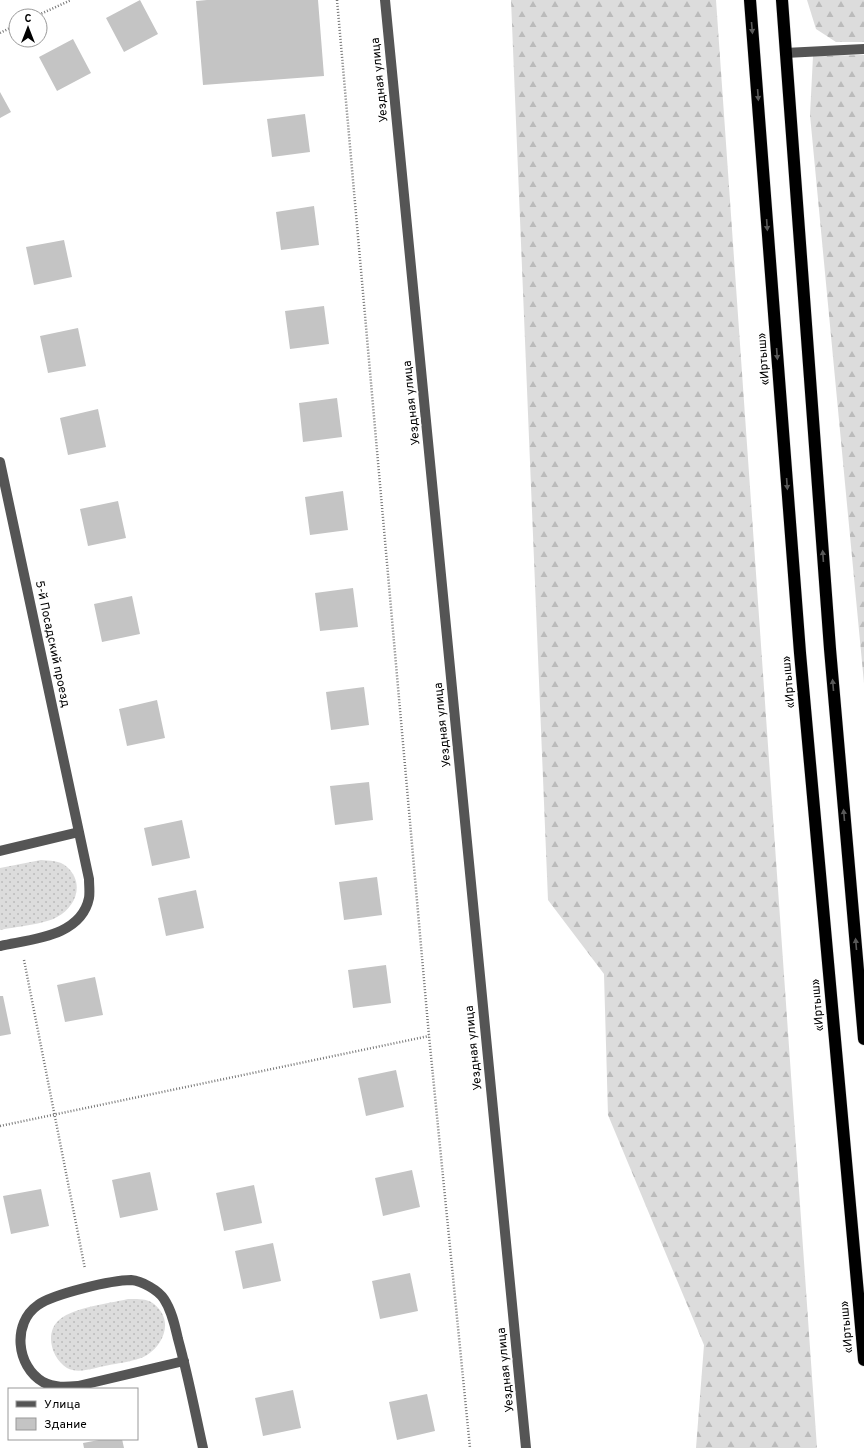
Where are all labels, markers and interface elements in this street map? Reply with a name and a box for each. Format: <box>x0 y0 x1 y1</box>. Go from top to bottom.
north arrow <box>8 8 48 48</box>
text: С <box>24 12 32 26</box>
one-way arrow <box>749 22 756 34</box>
street label: Уездная улица <box>368 37 392 123</box>
one-way arrow <box>754 89 761 101</box>
one-way arrow <box>764 219 771 231</box>
street label: «Иртыш» <box>754 332 774 386</box>
one-way arrow <box>774 348 781 360</box>
street label: Уездная улица <box>400 360 424 446</box>
one-way arrow <box>784 478 791 490</box>
one-way arrow <box>820 550 826 562</box>
street label: 5-й Посадский проезд <box>31 579 73 709</box>
street label: «Иртыш» <box>779 655 799 709</box>
one-way arrow <box>830 679 837 691</box>
street label: Уездная улица <box>431 682 455 768</box>
one-way arrow <box>841 809 848 821</box>
one-way arrow <box>852 938 859 950</box>
street label: «Иртыш» <box>808 978 828 1032</box>
street label: Уездная улица <box>462 1005 486 1091</box>
street label: «Иртыш» <box>837 1300 857 1354</box>
street label: Уездная улица <box>494 1327 518 1413</box>
legend <box>8 1388 138 1440</box>
text: Улица <box>44 1397 80 1413</box>
text: Здание <box>44 1417 87 1433</box>

